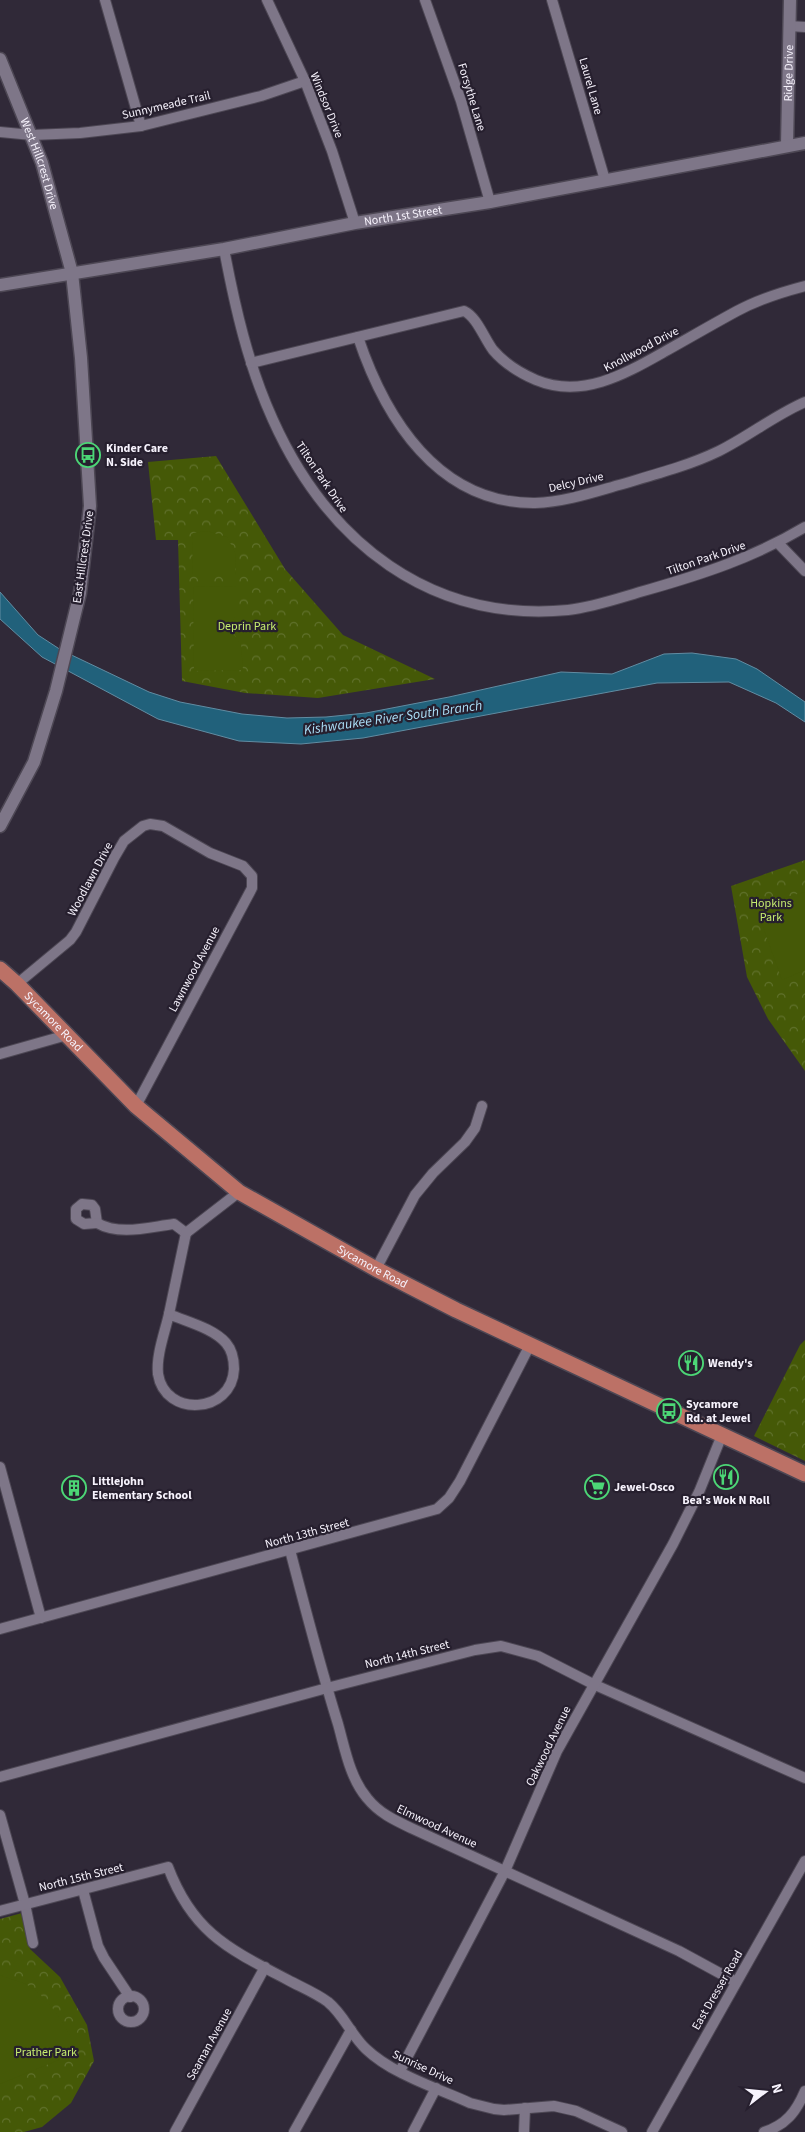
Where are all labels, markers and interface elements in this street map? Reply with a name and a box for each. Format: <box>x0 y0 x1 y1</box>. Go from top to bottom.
street label: Ridge Drive <box>780 44 798 102</box>
street label: Laurel Lane <box>574 56 607 117</box>
street label: Forsythe Lane <box>453 61 490 133</box>
street label: Windsor Drive <box>306 70 347 141</box>
street label: Sunnymeade Trail <box>120 87 212 124</box>
street label: West Hillcrest Drive <box>16 115 62 212</box>
street label: North 1st Street <box>363 202 443 230</box>
street label: Knollwood Drive <box>601 322 682 376</box>
street label: Tilton Park Drive <box>291 438 352 516</box>
place label: Kinder Care N. Side <box>106 440 168 471</box>
bus stop icon: Kinder Care N. Side <box>75 442 101 468</box>
street label: Delcy Drive <box>547 468 605 497</box>
street label: East Hillcrest Drive <box>69 510 98 604</box>
street label: Tilton Park Drive <box>664 537 748 580</box>
park label: Deprin Park <box>218 618 276 635</box>
water label: Kishwaukee River South Branch <box>303 696 484 740</box>
street label: Woodlawn Drive <box>64 839 117 919</box>
park label: Hopkins Park <box>750 895 792 926</box>
street label: Lawnwood Avenue <box>165 923 224 1015</box>
street label: Sycamore Road <box>20 988 87 1056</box>
street label: Sycamore Road <box>334 1241 410 1293</box>
restaurant icon: Wendy's <box>678 1350 704 1376</box>
place label: Wendy's <box>708 1355 753 1372</box>
place label: Sycamore Rd. at Jewel <box>686 1396 751 1427</box>
bus stop icon: Sycamore Rd. at Jewel <box>656 1398 682 1424</box>
restaurant icon: Bea's Wok N Roll <box>713 1464 739 1490</box>
place label: Littlejohn Elementary School <box>92 1473 192 1504</box>
supermarket icon: Jewel-Osco <box>584 1474 610 1500</box>
building icon: Littlejohn Elementary School <box>61 1475 87 1501</box>
place label: Jewel-Osco <box>614 1479 675 1496</box>
place label: Bea's Wok N Roll <box>682 1492 770 1509</box>
street label: North 13th Street <box>263 1514 351 1553</box>
street label: North 14th Street <box>363 1636 451 1673</box>
street label: Oakwood Avenue <box>522 1703 575 1789</box>
street label: Elmwood Avenue <box>394 1800 480 1853</box>
street label: North 15th Street <box>37 1859 125 1896</box>
street label: East Dresser Road <box>688 1947 747 2033</box>
street label: Seaman Avenue <box>183 2005 236 2083</box>
park label: Prather Park <box>15 2044 77 2061</box>
street label: Sunrise Drive <box>389 2046 456 2089</box>
north arrow <box>740 2067 790 2117</box>
text: N <box>766 2081 787 2096</box>

